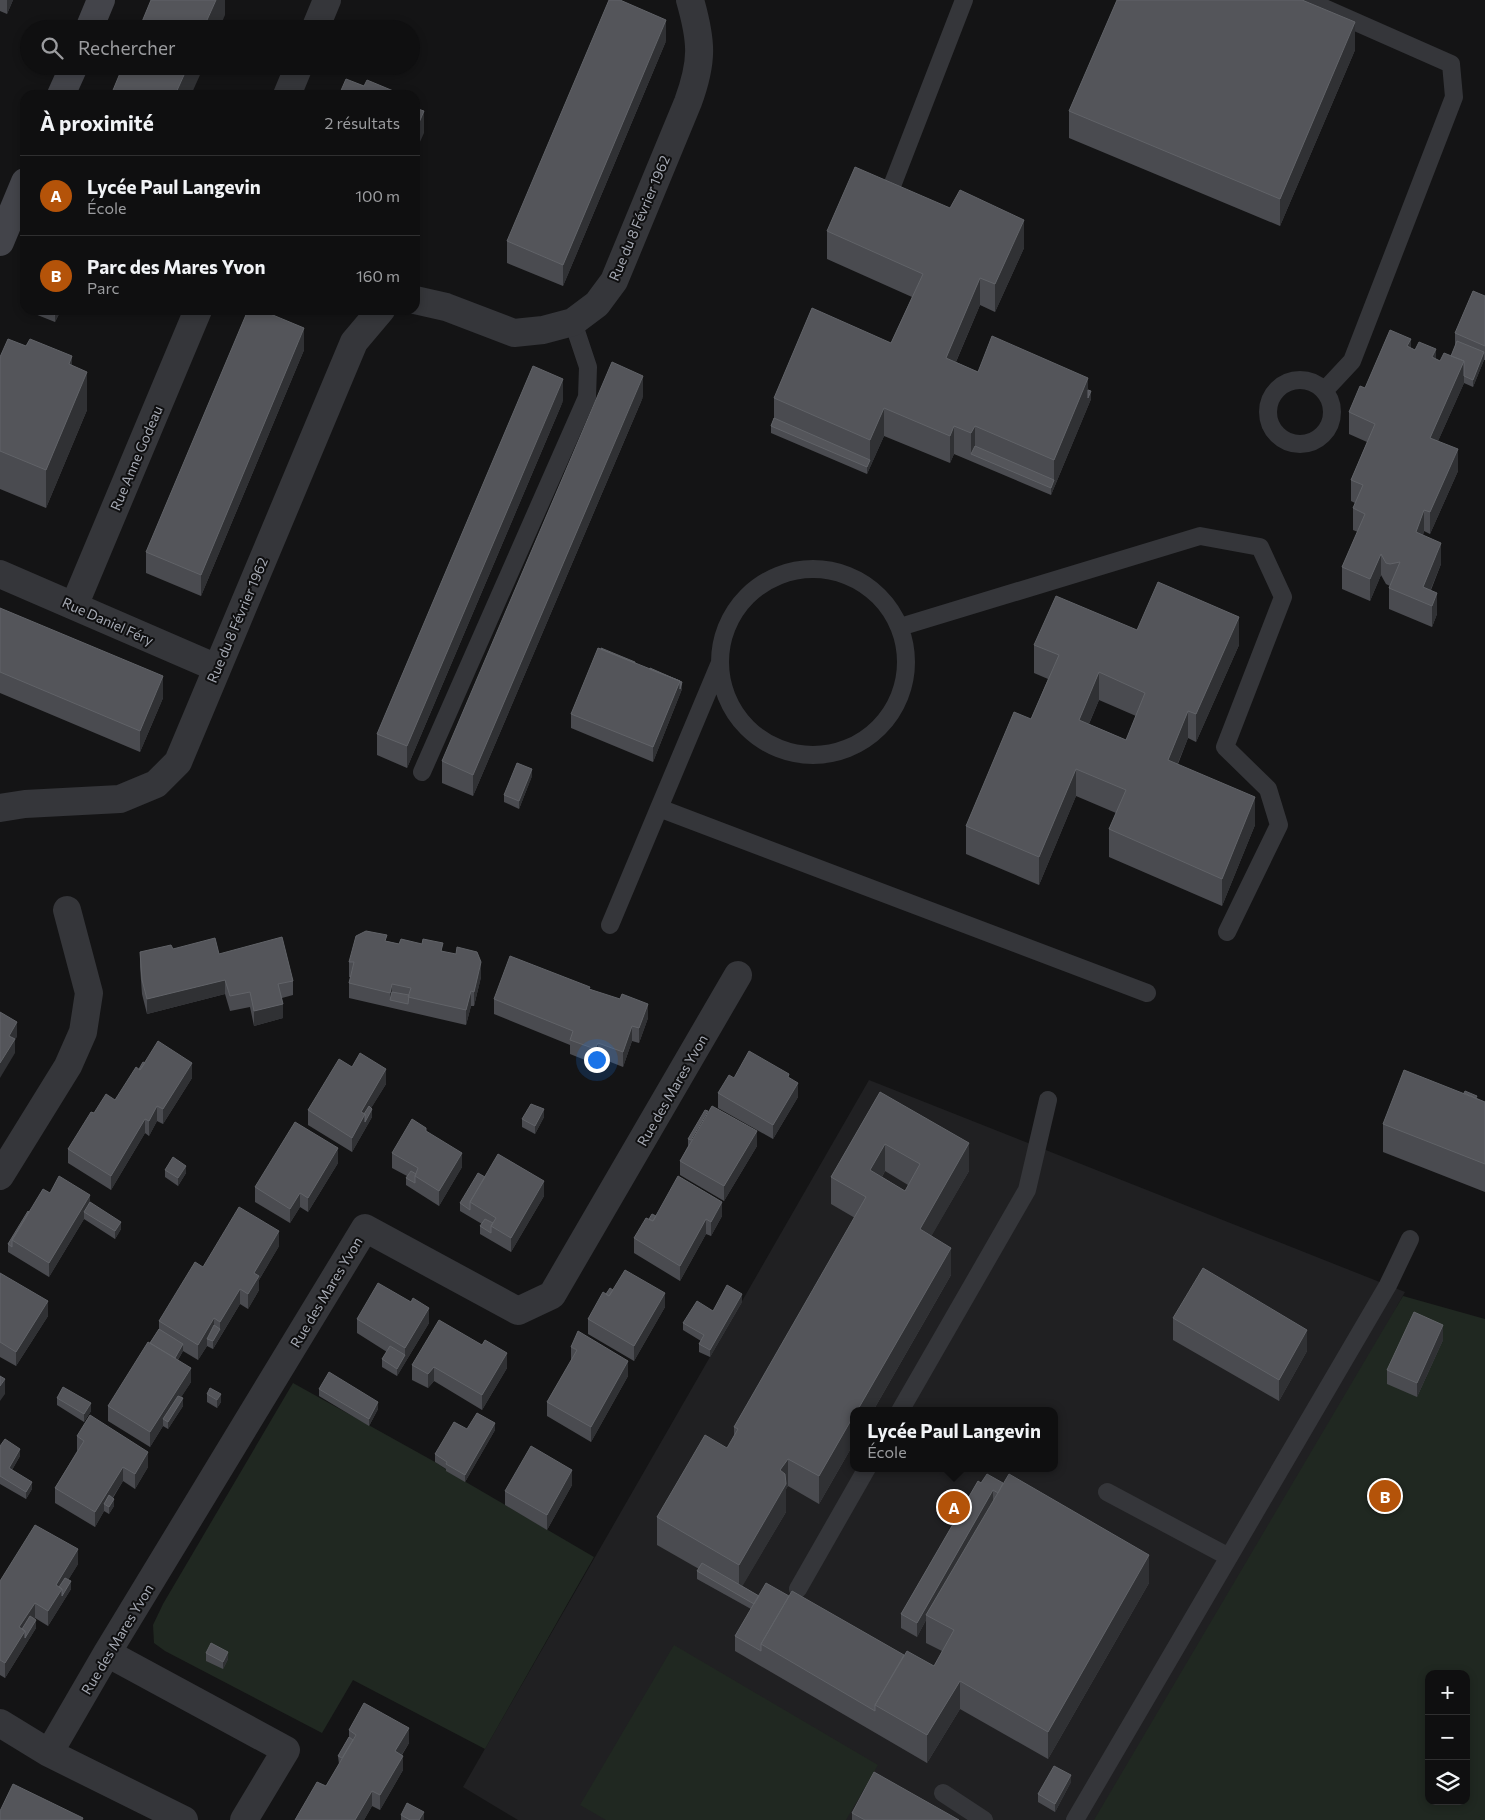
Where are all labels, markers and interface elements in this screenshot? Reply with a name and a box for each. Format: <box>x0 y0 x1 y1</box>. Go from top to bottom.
search box <box>20 20 420 75</box>
icon: search <box>38 34 66 62</box>
text: Rechercher <box>78 36 176 59</box>
text: À proximité <box>40 110 154 135</box>
text: 2 résultats <box>324 113 400 132</box>
street label: Rue du 8 Février 1962 <box>605 153 673 283</box>
text: Lycée Paul Langevin <box>87 175 261 198</box>
text: A <box>50 186 62 205</box>
text: 100 m <box>355 186 400 205</box>
text: École <box>87 198 126 217</box>
text: Parc des Mares Yvon <box>87 255 265 278</box>
text: B <box>51 266 61 285</box>
text: 160 m <box>356 266 400 285</box>
text: Parc <box>87 278 119 297</box>
street label: Rue Anne Godeau <box>106 403 166 513</box>
street label: Rue du 8 Février 1962 <box>203 555 271 685</box>
street label: Rue Daniel Féry <box>60 593 156 649</box>
street label: Rue des Mares Yvon <box>633 1031 711 1149</box>
your location <box>584 1047 610 1073</box>
street label: Rue des Mares Yvon <box>286 1234 366 1350</box>
popup <box>850 1407 1058 1472</box>
text: Lycée Paul Langevin <box>867 1419 1041 1442</box>
text: École <box>867 1442 907 1461</box>
pin: B <box>1369 1477 1401 1515</box>
pin: A <box>938 1488 970 1526</box>
street label: Rue des Mares Yvon <box>77 1581 157 1697</box>
map controls <box>1425 1670 1470 1805</box>
button: + <box>1425 1670 1470 1715</box>
button: − <box>1425 1715 1470 1760</box>
button: layers <box>1425 1760 1470 1805</box>

